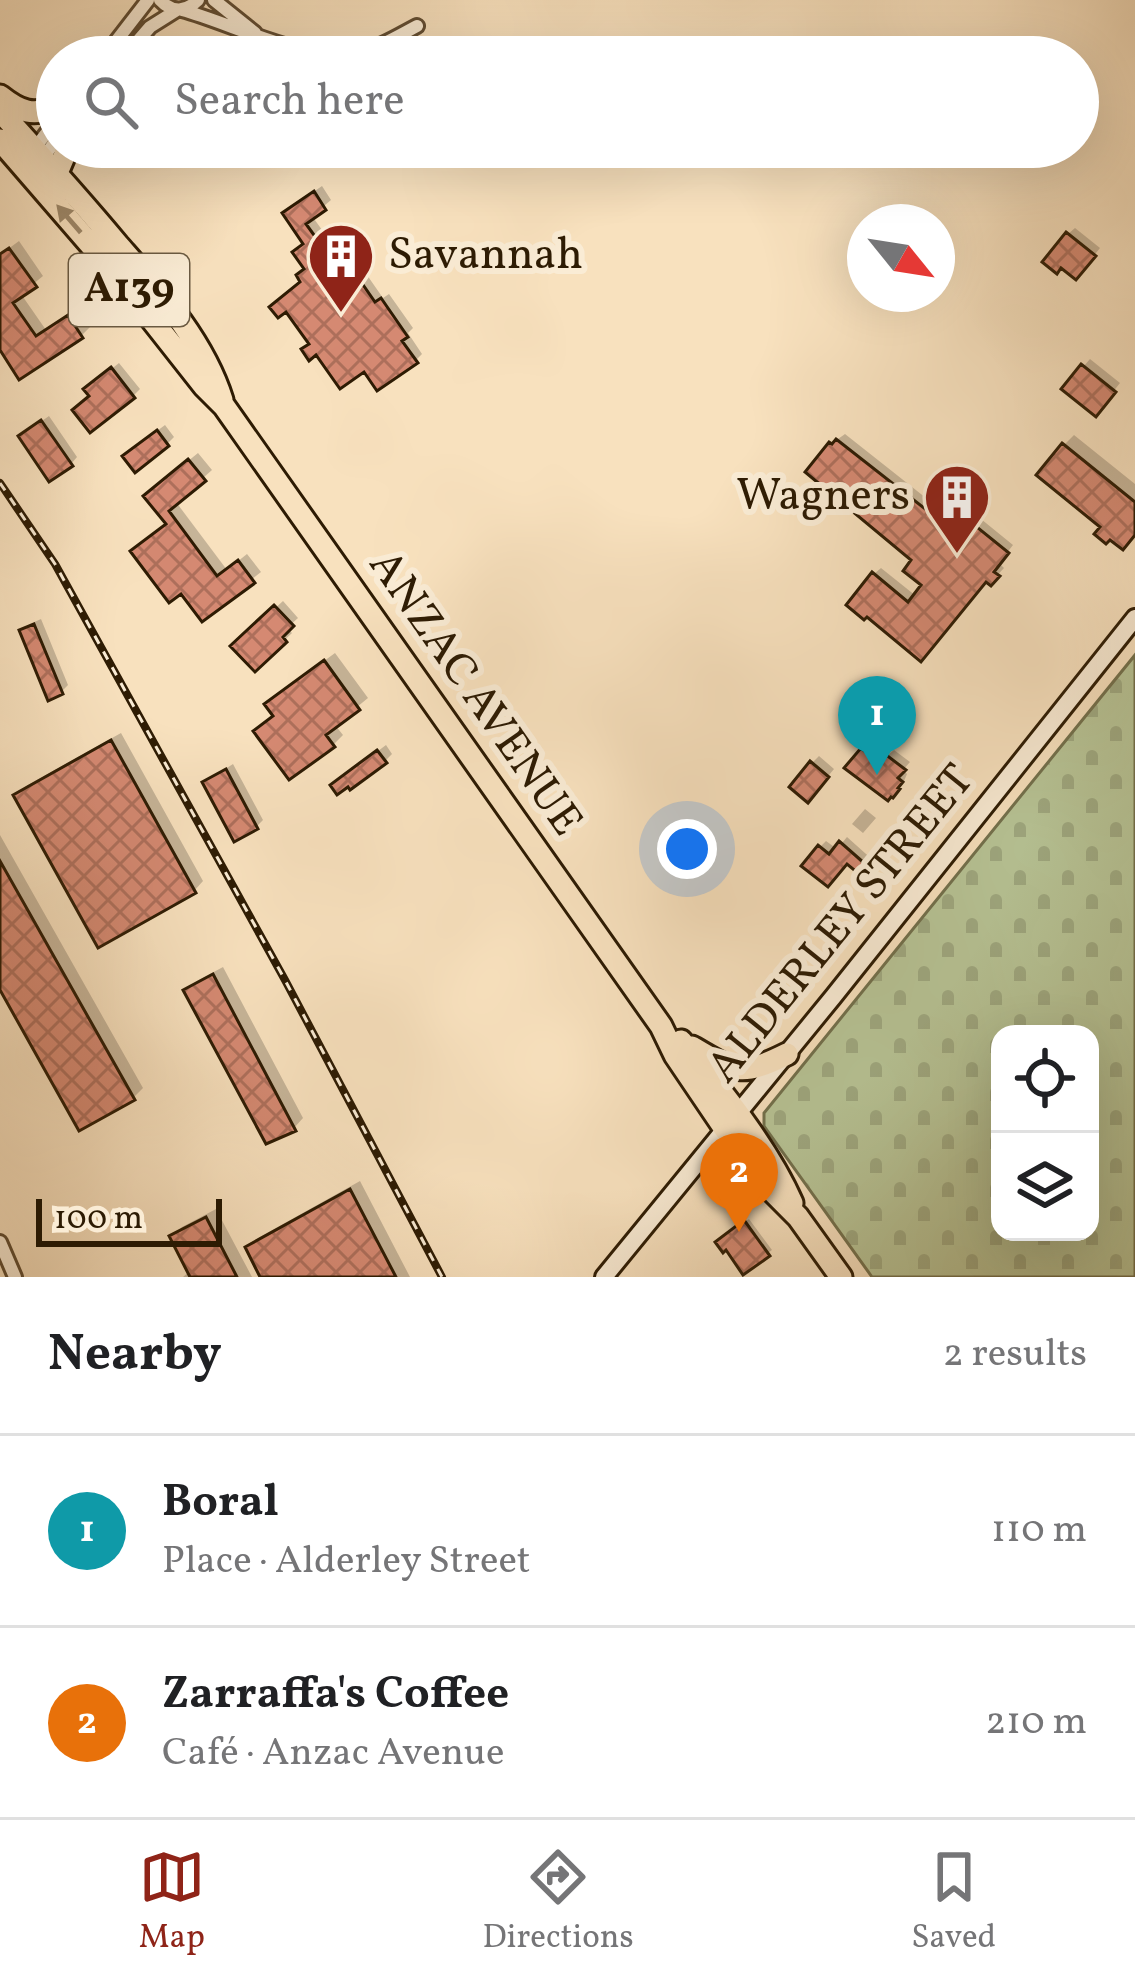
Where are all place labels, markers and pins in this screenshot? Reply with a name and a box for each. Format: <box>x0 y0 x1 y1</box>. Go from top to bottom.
building icon: Savannah <box>306 221 376 315</box>
place label: Savannah <box>388 225 583 288</box>
building icon: Wagners <box>922 462 992 556</box>
place label: Wagners <box>736 466 910 529</box>
pin: 1 <box>838 676 916 775</box>
pin: 2 <box>700 1133 778 1232</box>

